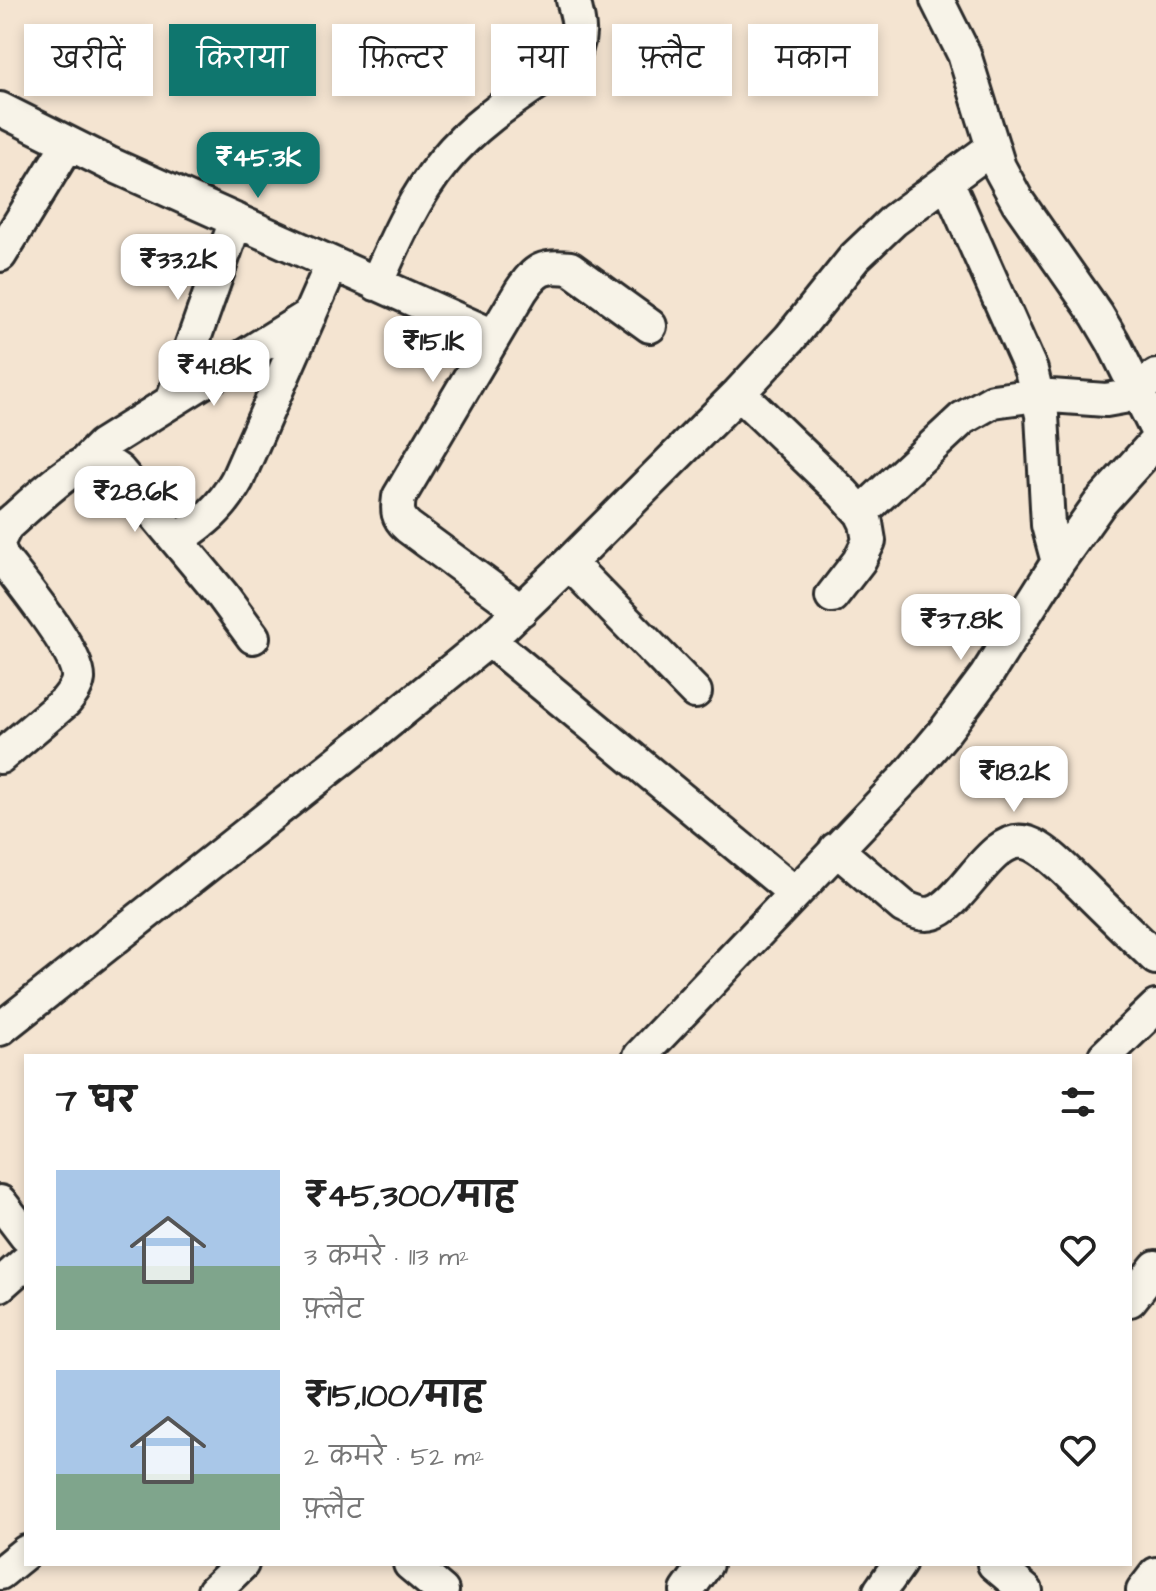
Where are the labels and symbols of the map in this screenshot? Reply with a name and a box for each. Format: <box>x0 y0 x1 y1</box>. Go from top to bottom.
pin: ₹45.3K <box>193 132 323 200</box>
pin: ₹33.2K <box>113 234 243 302</box>
pin: ₹15.1K <box>368 316 498 384</box>
pin: ₹41.8K <box>149 340 279 408</box>
pin: ₹28.6K <box>70 466 200 534</box>
pin: ₹37.8K <box>896 594 1026 662</box>
pin: ₹18.2K <box>949 746 1079 814</box>

